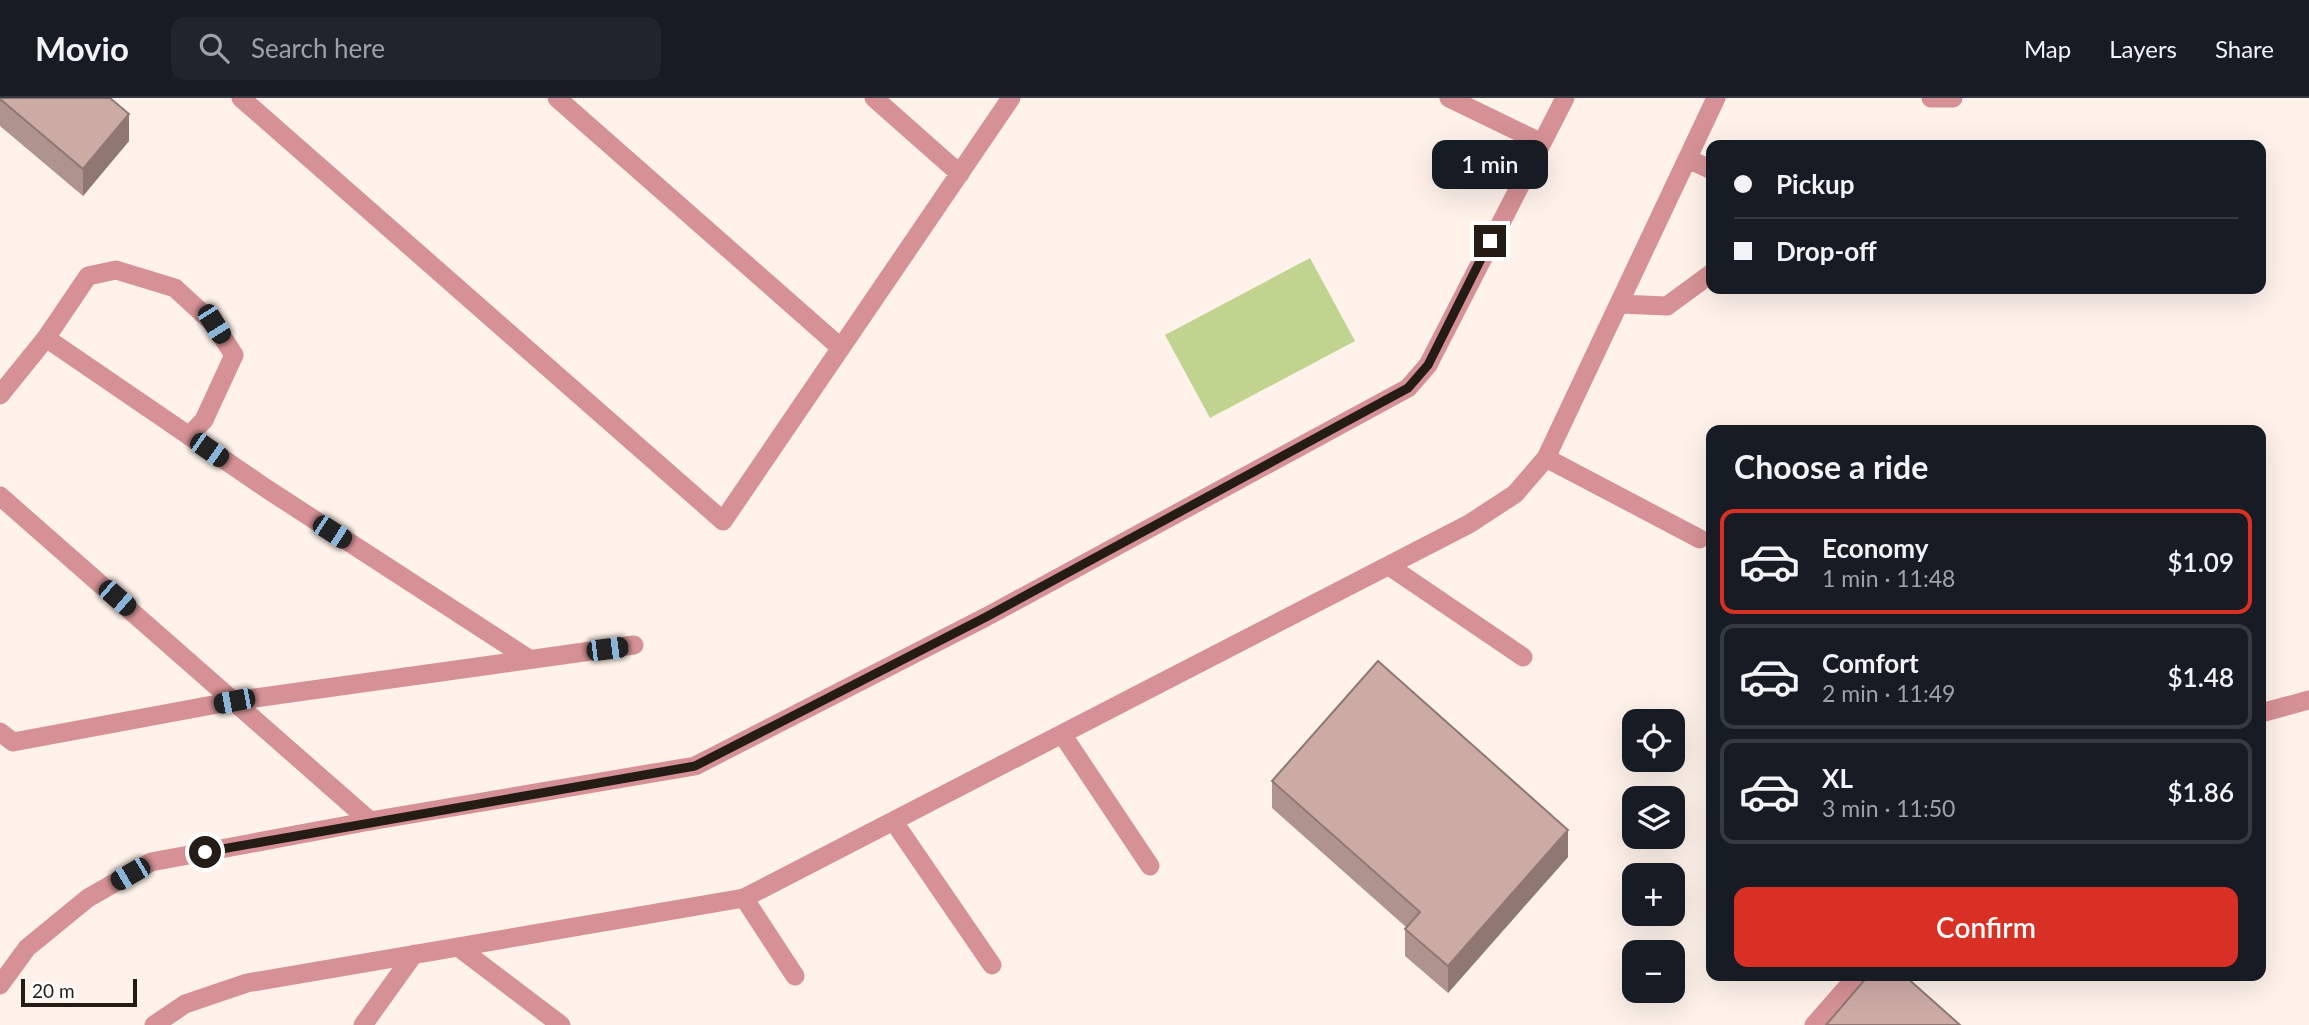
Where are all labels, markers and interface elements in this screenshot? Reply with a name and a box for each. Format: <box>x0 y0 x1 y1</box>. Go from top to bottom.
search box <box>171 17 661 80</box>
text: Movio <box>35 28 129 68</box>
icon: search <box>195 29 233 67</box>
text: Search here <box>251 32 385 64</box>
text: Map <box>2024 34 2071 63</box>
text: Layers <box>2109 34 2177 63</box>
text: Share <box>2215 34 2274 63</box>
callout: 1 min <box>1432 139 1548 188</box>
text: 1 min <box>1462 150 1518 178</box>
text: Pickup <box>1776 168 1855 200</box>
route end <box>1474 225 1506 257</box>
text: Drop-off <box>1776 235 1877 267</box>
car <box>194 301 235 347</box>
car <box>186 429 233 471</box>
text: Choose a ride <box>1734 447 1928 486</box>
car <box>309 512 356 552</box>
icon: car <box>1738 530 1801 593</box>
text: Economy <box>1822 532 1928 564</box>
text: $1.09 <box>2168 546 2234 578</box>
text: 1 min · 11:48 <box>1822 564 1955 592</box>
car <box>95 576 140 620</box>
car <box>585 636 630 662</box>
icon: car <box>1738 645 1801 708</box>
text: Comfort <box>1822 647 1919 679</box>
text: $1.48 <box>2168 661 2234 693</box>
text: 2 min · 11:49 <box>1822 679 1955 707</box>
car <box>212 687 257 715</box>
map controls <box>1622 709 1685 1003</box>
button: locate <box>1622 709 1685 772</box>
icon: car <box>1738 760 1801 823</box>
text: XL <box>1822 762 1853 794</box>
text: $1.86 <box>2168 776 2234 808</box>
button: layers <box>1622 786 1685 849</box>
text: 3 min · 11:50 <box>1822 794 1955 822</box>
route start <box>189 836 221 868</box>
car <box>107 854 154 894</box>
button: + <box>1622 863 1685 926</box>
button: Confirm <box>1734 887 2238 967</box>
button: − <box>1622 940 1685 1003</box>
scale bar <box>21 976 136 1008</box>
text: 20 m <box>32 979 75 1002</box>

